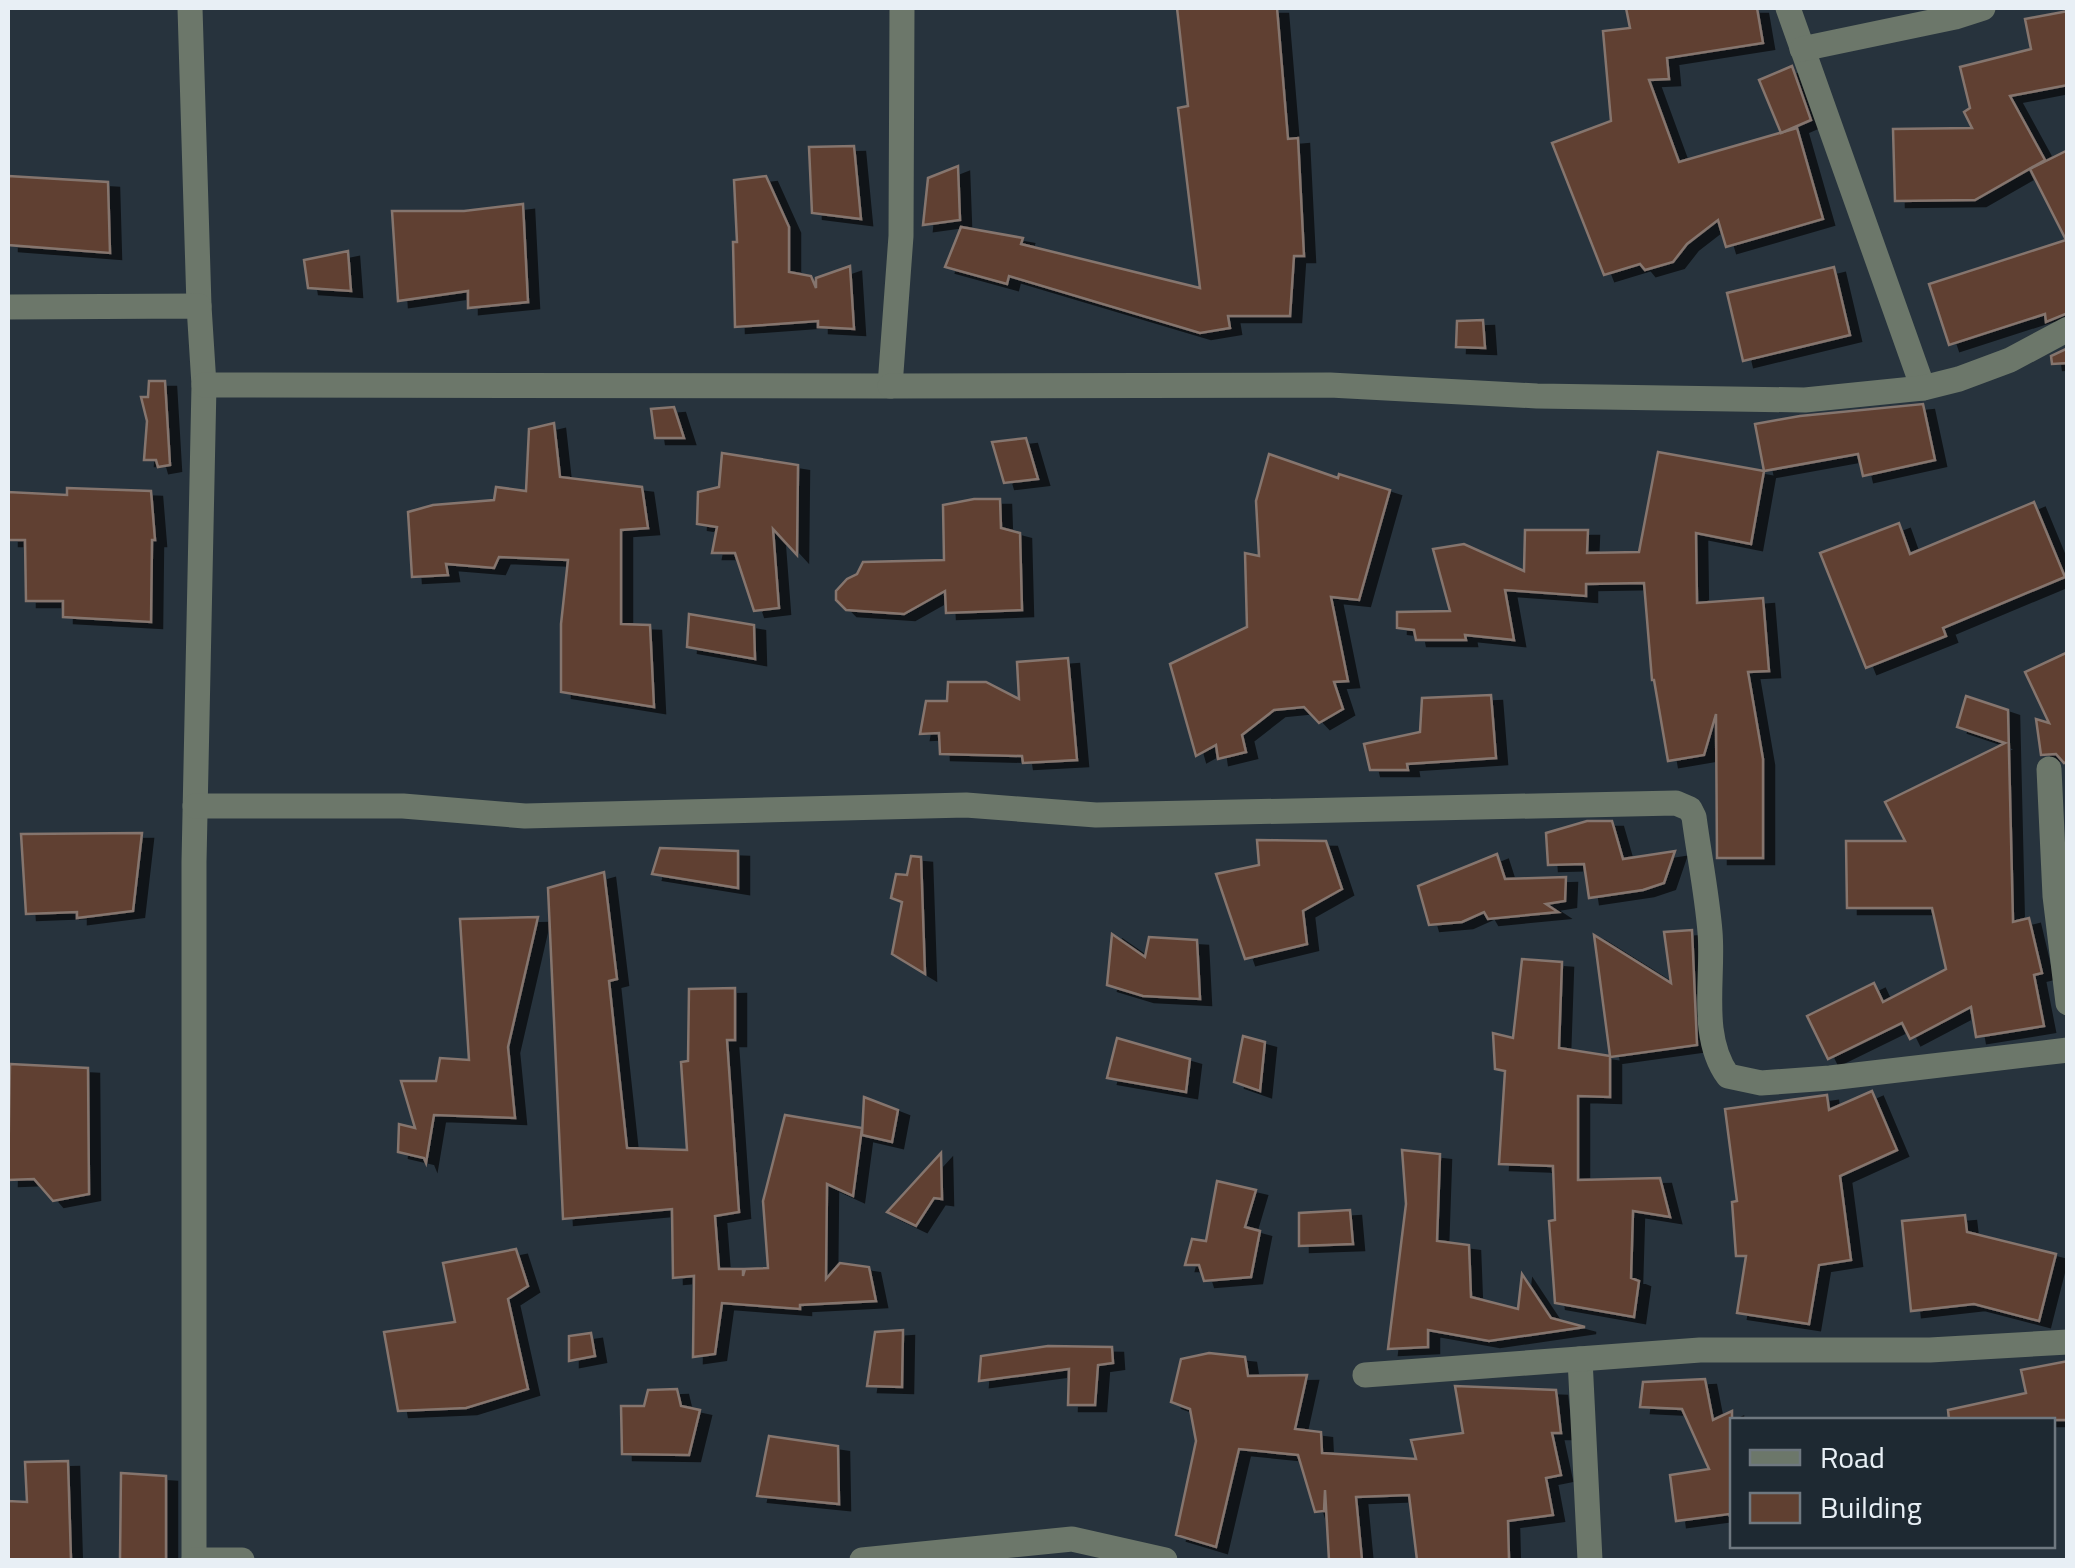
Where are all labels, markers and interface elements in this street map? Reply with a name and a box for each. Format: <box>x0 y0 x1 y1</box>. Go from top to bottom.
legend <box>1730 1418 2055 1548</box>
text: Road <box>1820 1434 1885 1480</box>
text: Building <box>1820 1484 1922 1530</box>

